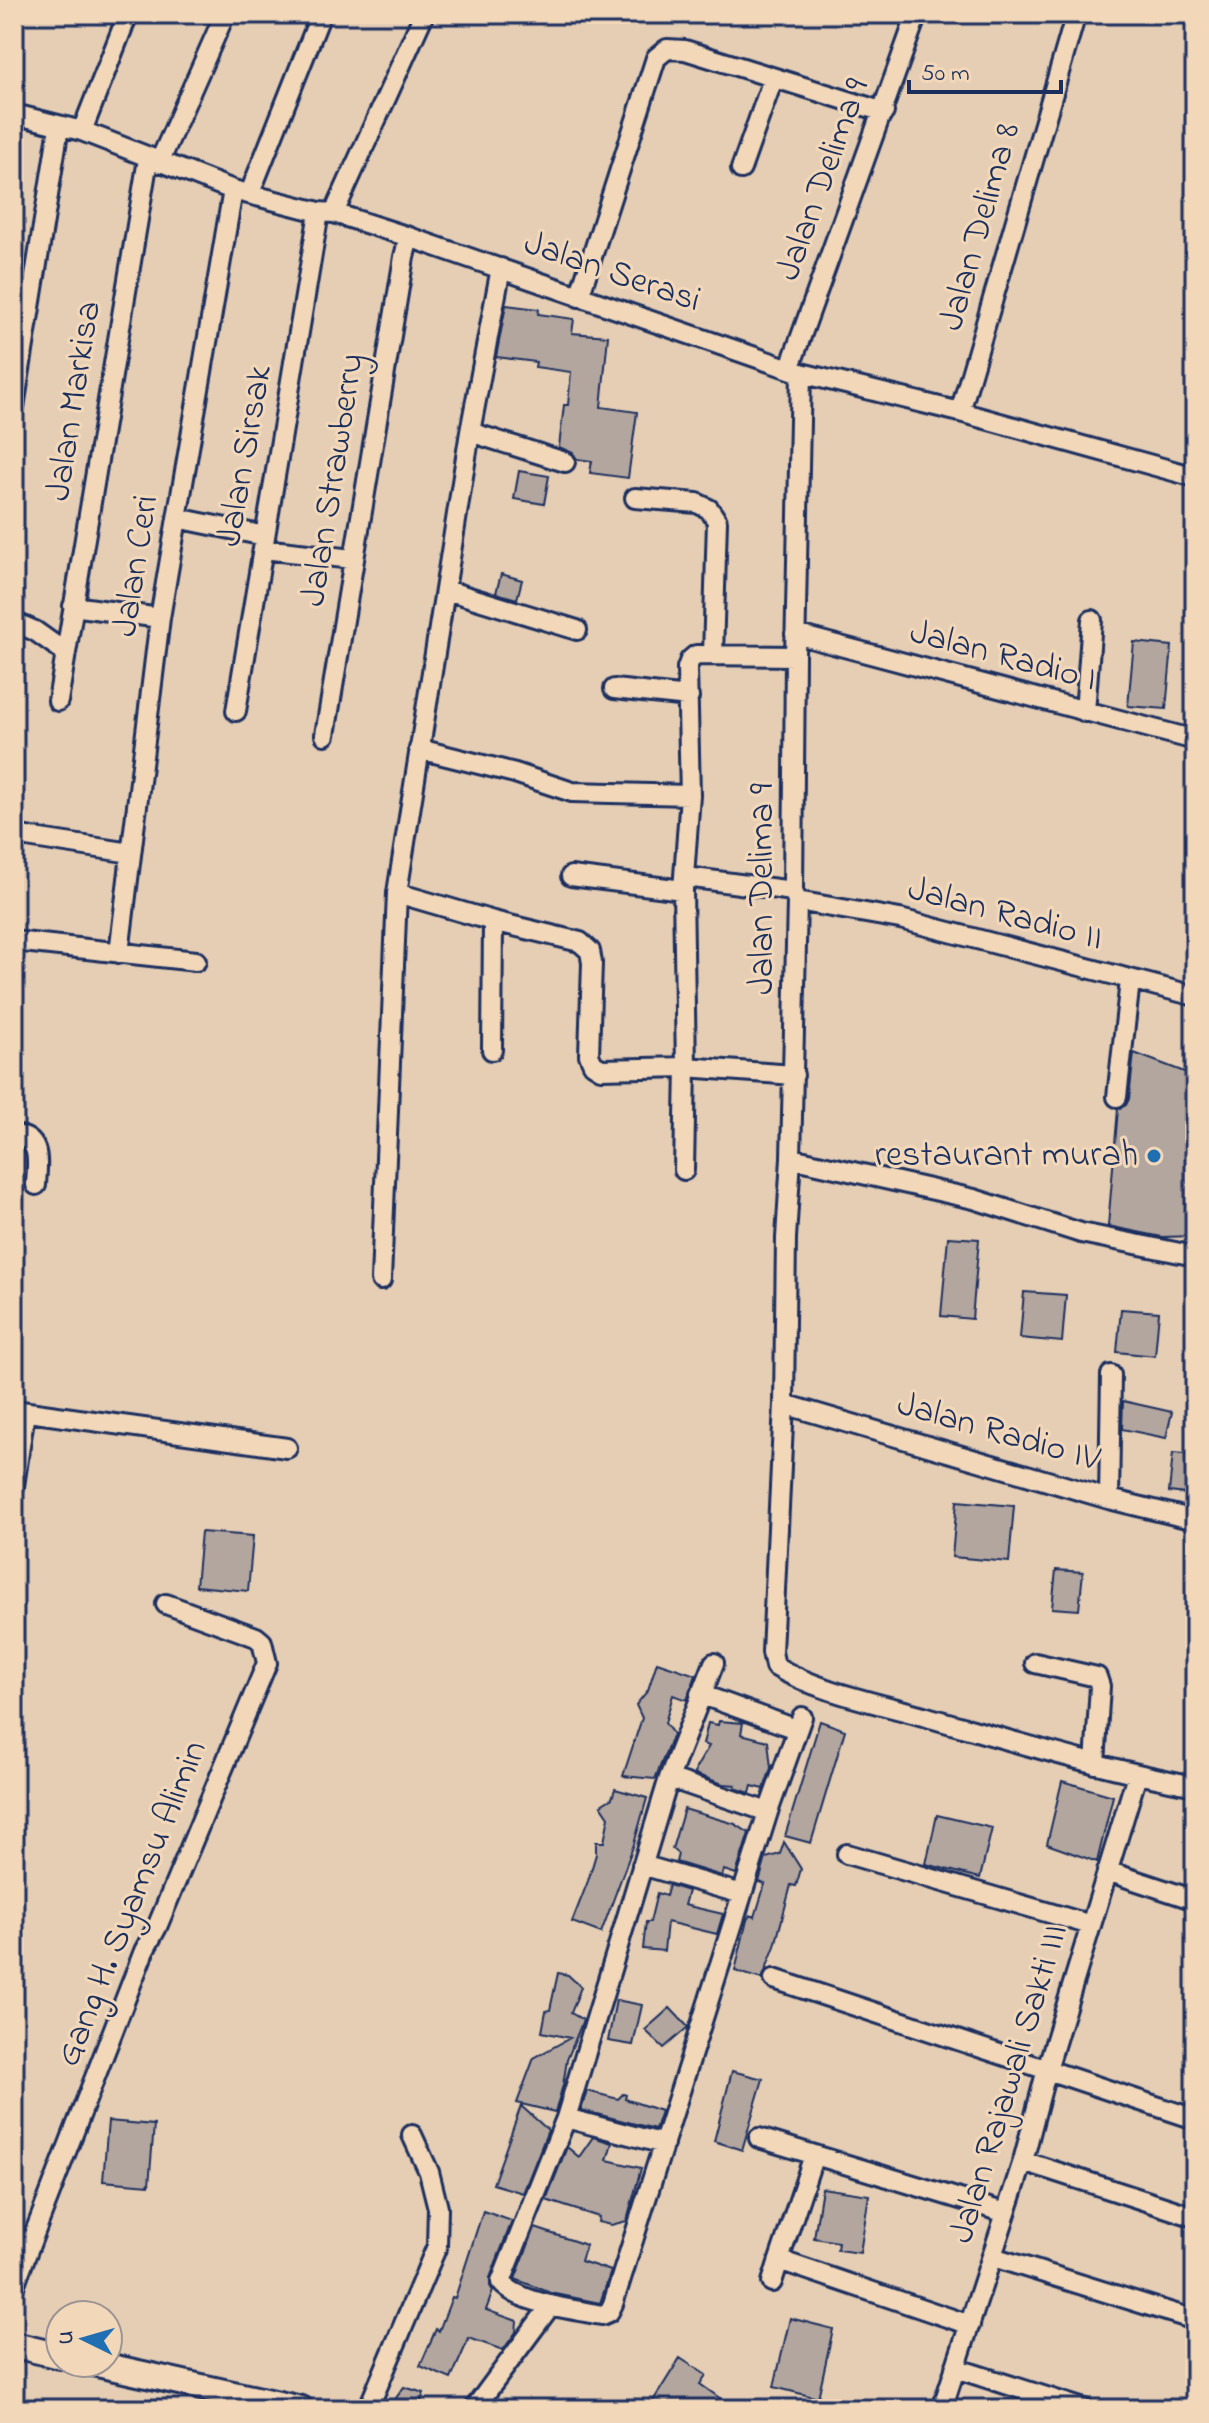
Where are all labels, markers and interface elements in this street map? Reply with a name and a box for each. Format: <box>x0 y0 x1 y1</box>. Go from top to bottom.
scale bar <box>909 44 1061 94</box>
text: 50 m <box>921 57 970 92</box>
street label: Jalan Delima 9 <box>763 71 885 288</box>
street label: Jalan Delima 8 <box>926 117 1036 337</box>
street label: Jalan Serasi <box>516 218 708 328</box>
street label: Jalan Markisa <box>33 297 117 505</box>
street label: Jalan Strawberry <box>288 350 380 610</box>
street label: Jalan Sirsak <box>204 361 288 551</box>
street label: Jalan Ceri <box>100 491 174 641</box>
street label: Jalan Radio I <box>904 607 1102 707</box>
street label: Jalan Delima 9 <box>737 783 790 995</box>
street label: Jalan Radio II <box>902 864 1108 966</box>
place label: restaurant murah <box>875 1130 1138 1183</box>
marker: restaurant murah <box>1145 1147 1163 1165</box>
street label: Jalan Radio IV <box>891 1379 1107 1487</box>
street label: Gang H. Syamsu Alimin <box>43 1733 223 2075</box>
street label: Jalan Rajawali Sakti III <box>936 1918 1084 2250</box>
north arrow <box>44 2299 124 2379</box>
text: U <box>51 2329 84 2346</box>

